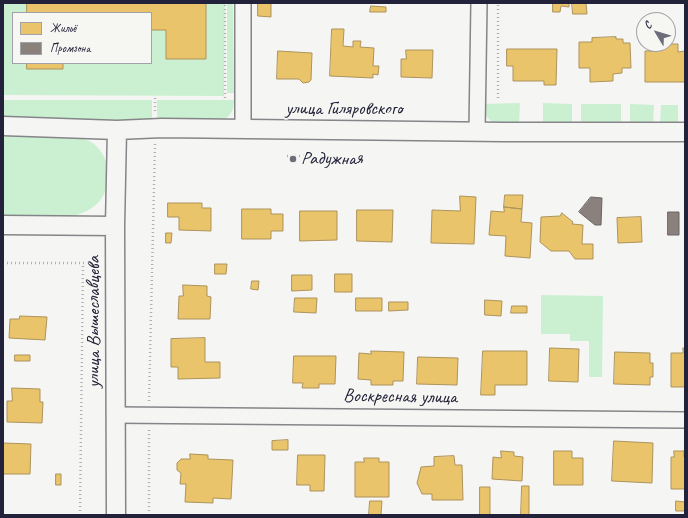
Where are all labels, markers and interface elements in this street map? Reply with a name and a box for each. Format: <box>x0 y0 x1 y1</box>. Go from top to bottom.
legend <box>12 12 152 64</box>
north arrow <box>636 12 676 52</box>
text: С <box>640 19 655 32</box>
text: Жильё <box>50 20 76 36</box>
text: Промзона <box>50 40 90 56</box>
street label: улица Гиляровского <box>286 98 402 120</box>
place label: Радужная <box>301 148 363 170</box>
marker: Радужная <box>288 154 298 164</box>
street label: улица Вышеславцева <box>83 256 105 388</box>
street label: Воскресная улица <box>343 385 457 409</box>

